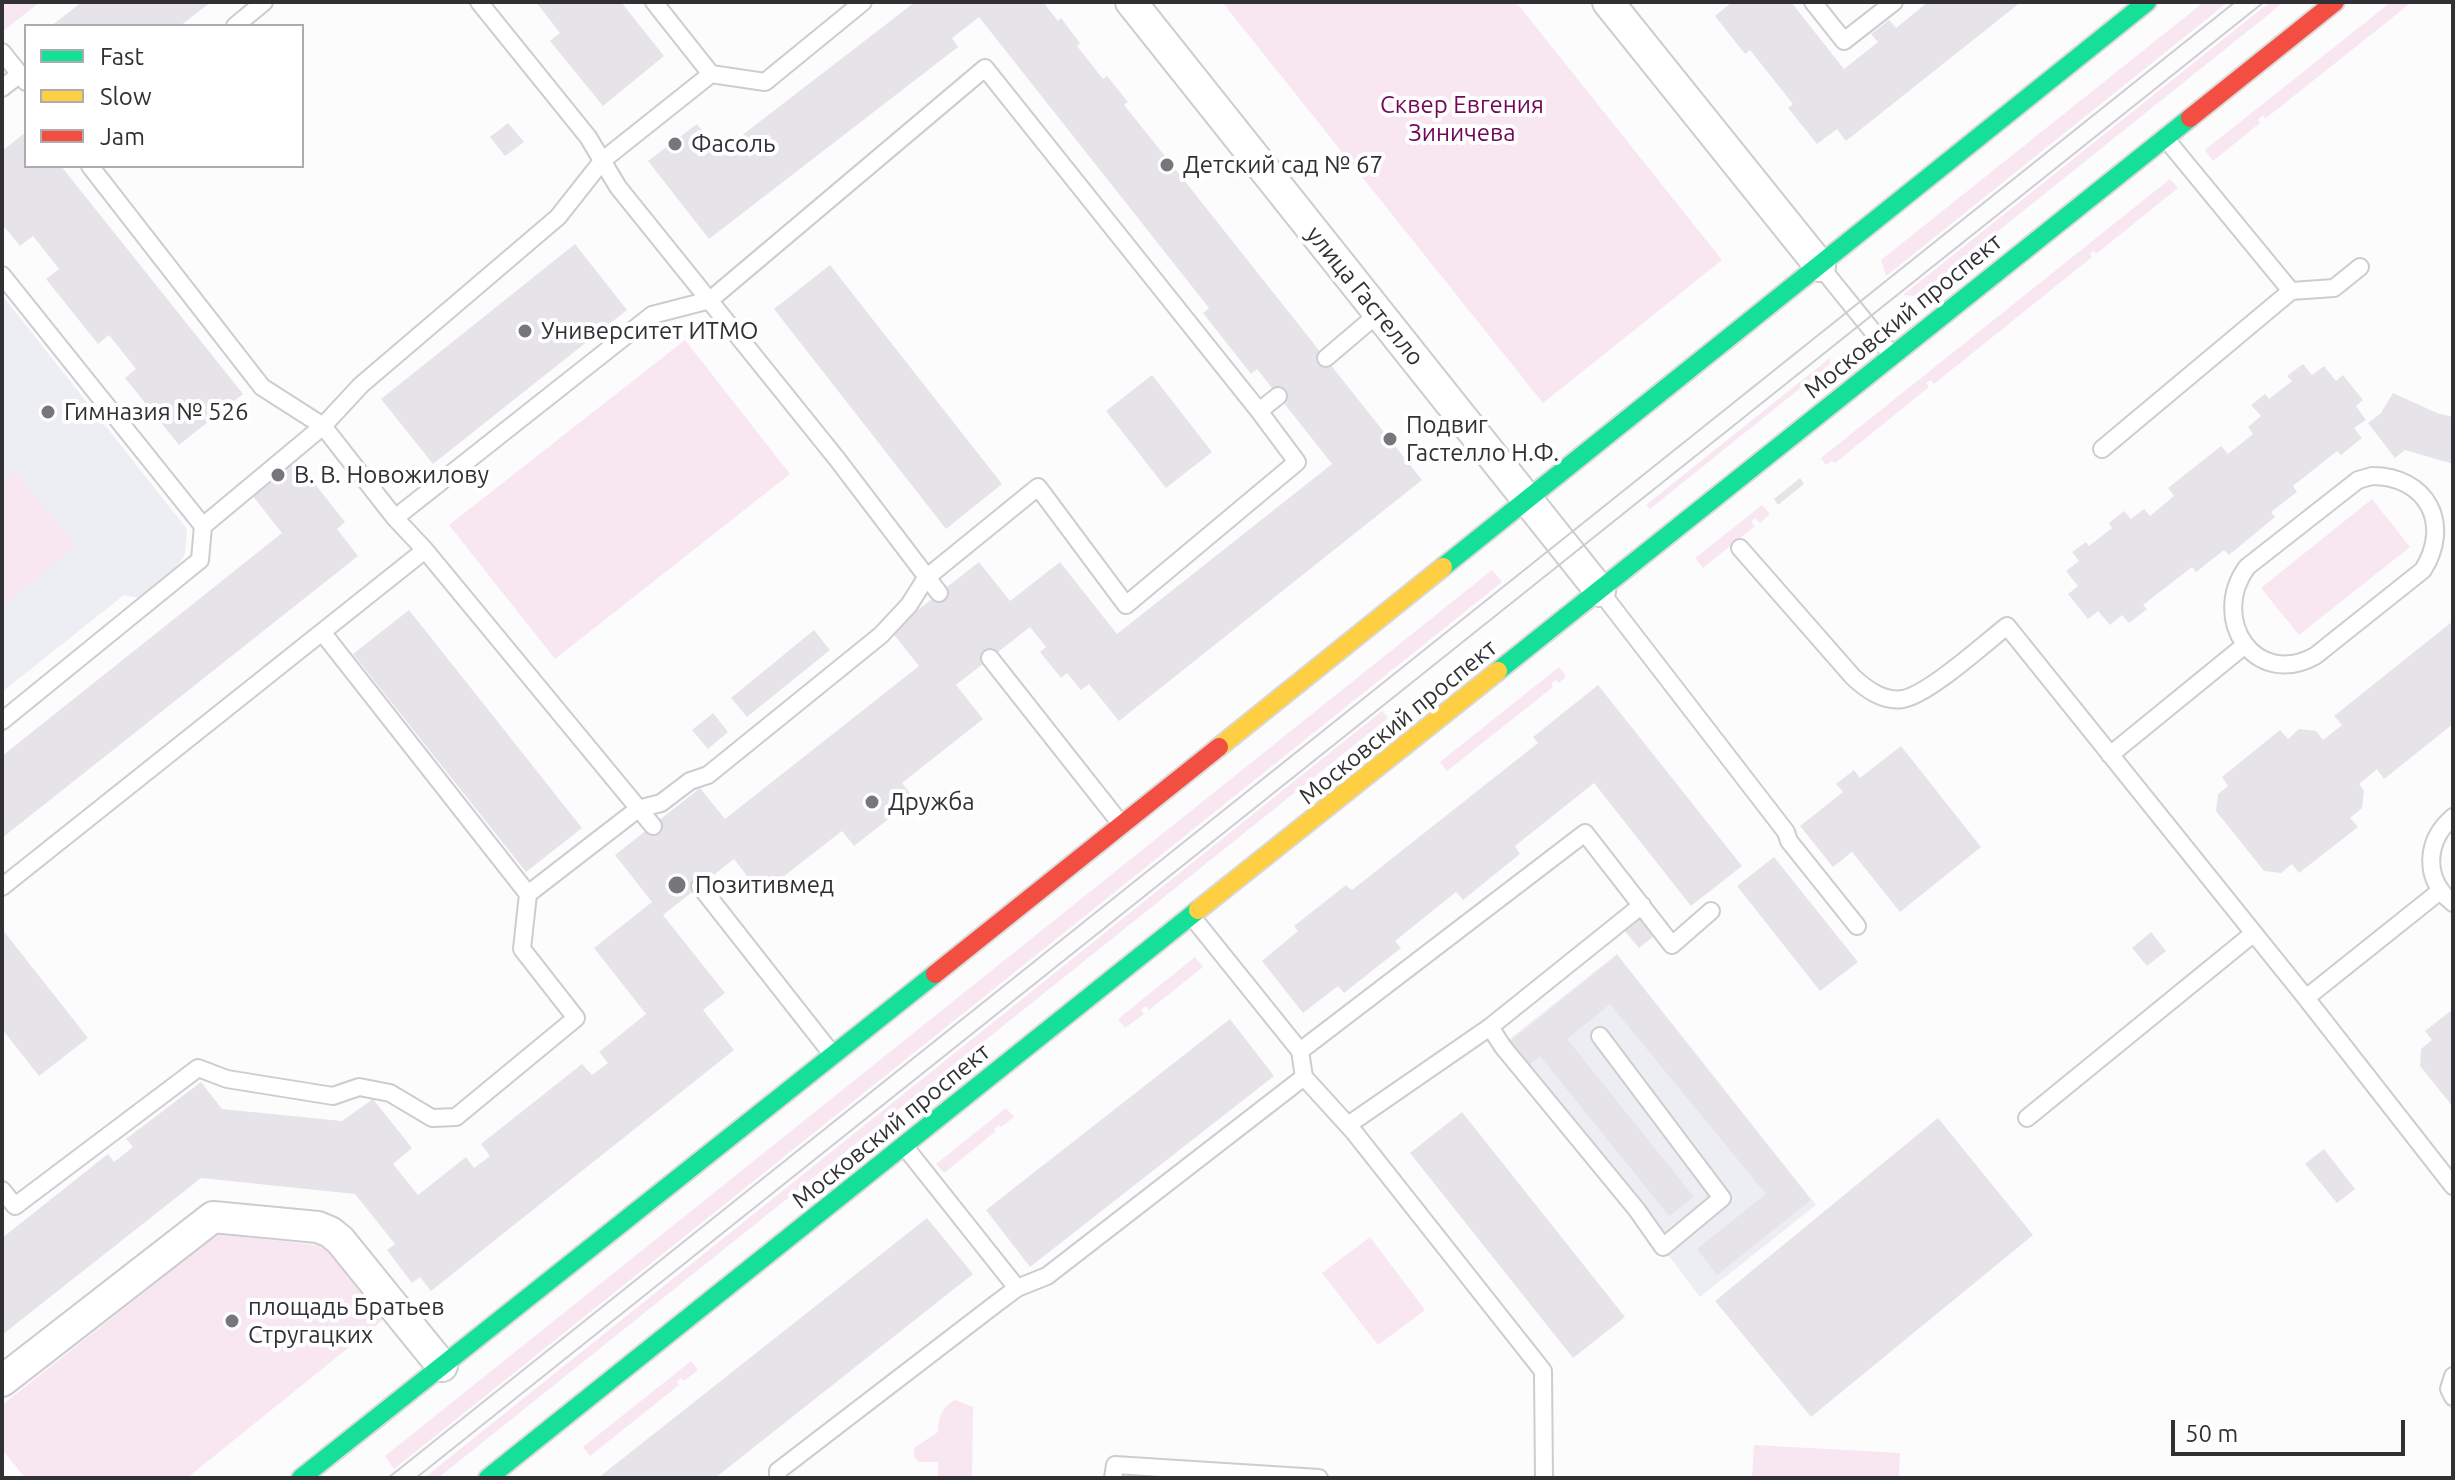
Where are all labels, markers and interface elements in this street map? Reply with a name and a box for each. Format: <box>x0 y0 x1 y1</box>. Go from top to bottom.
legend <box>24 24 304 168</box>
text: Fast <box>100 43 144 70</box>
text: Slow <box>100 83 152 110</box>
park label: Сквер Евгения Зиничева <box>1380 91 1544 147</box>
text: Jam <box>100 123 145 150</box>
place label: Фасоль <box>691 130 775 158</box>
marker: Фасоль <box>666 135 684 153</box>
place label: Детский сад № 67 <box>1183 151 1383 179</box>
marker: Детский сад № 67 <box>1158 156 1176 174</box>
street label: улица Гастелло <box>1300 221 1430 371</box>
street label: Московский проспект <box>1798 227 2008 405</box>
place label: Университет ИТМО <box>541 317 758 345</box>
marker: Университет ИТМО <box>516 322 534 340</box>
place label: Гимназия № 526 <box>64 398 249 426</box>
marker: Гимназия № 526 <box>39 403 57 421</box>
place label: Подвиг Гастелло Н.Ф. <box>1406 411 1559 467</box>
marker: Подвиг Гастелло Н.Ф. <box>1381 430 1399 448</box>
place label: В. В. Новожилову <box>294 461 489 489</box>
marker: В. В. Новожилову <box>269 466 287 484</box>
street label: Московский проспект <box>1293 633 1503 811</box>
place label: Дружба <box>888 788 975 816</box>
marker: Дружба <box>863 793 881 811</box>
place label: Позитивмед <box>695 871 834 899</box>
marker: Позитивмед <box>666 874 688 896</box>
street label: Московский проспект <box>786 1037 996 1215</box>
place label: площадь Братьев Стругацких <box>248 1293 445 1349</box>
marker: площадь Братьев Стругацких <box>223 1312 241 1330</box>
scale bar <box>2175 1404 2409 1454</box>
text: 50 m <box>2185 1420 2238 1447</box>

